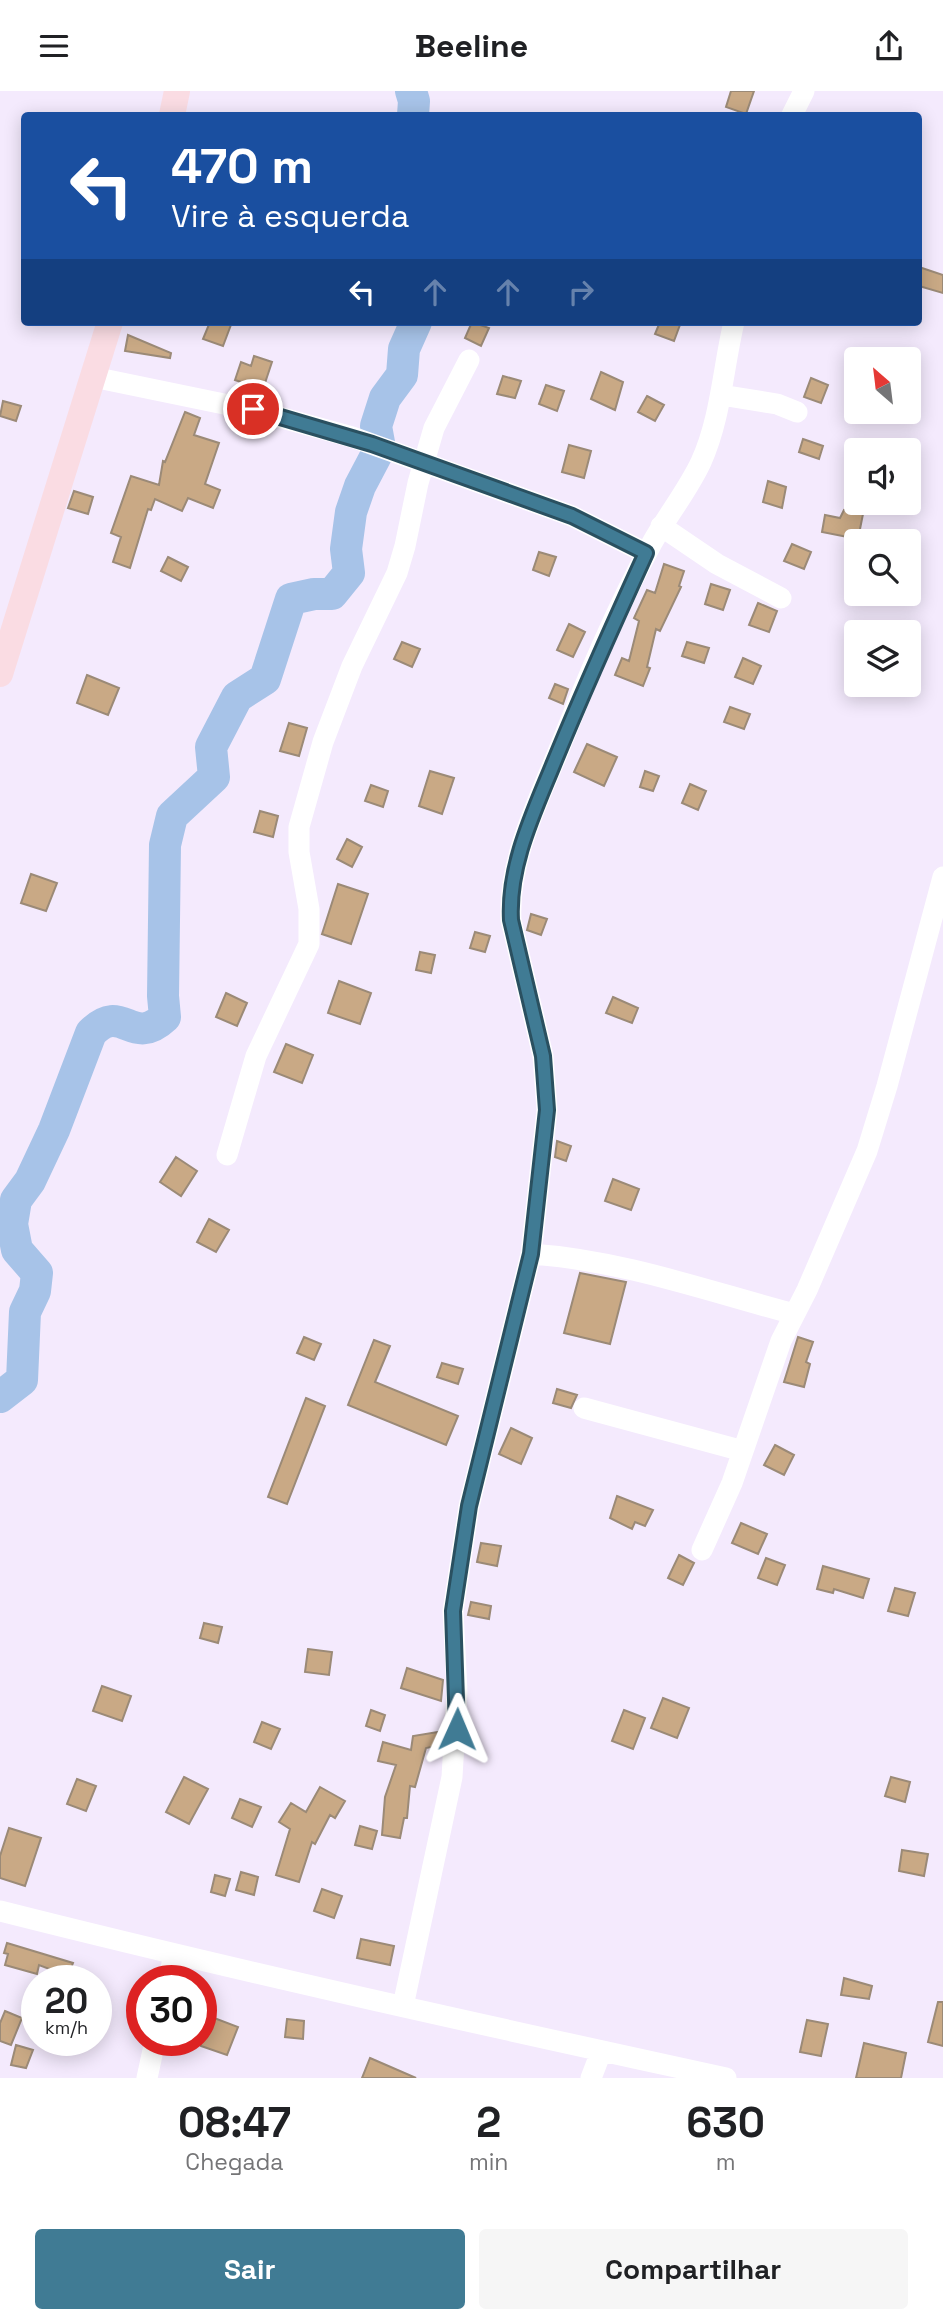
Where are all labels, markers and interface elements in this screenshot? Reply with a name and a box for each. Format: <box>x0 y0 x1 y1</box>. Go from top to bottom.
text: Beeline <box>415 26 528 66</box>
icon: menu <box>35 27 73 65</box>
icon: share <box>870 27 908 65</box>
text: 470 m <box>171 135 313 197</box>
icon: left <box>56 140 147 231</box>
text: Vire à esquerda <box>171 196 409 236</box>
icon: left <box>343 273 381 311</box>
icon: ahead <box>416 273 454 311</box>
icon: ahead <box>489 273 527 311</box>
icon: right <box>562 273 600 311</box>
north arrow <box>844 347 920 423</box>
map controls <box>844 347 921 697</box>
pin <box>223 379 283 439</box>
icon: arrive <box>234 390 272 428</box>
button: sound <box>844 438 921 515</box>
button: search <box>844 529 921 606</box>
button: layers <box>844 620 921 697</box>
position arrow <box>420 1692 494 1766</box>
speed limit sign: 30 <box>126 1965 217 2056</box>
text: 20 <box>45 1979 88 2023</box>
text: km/h <box>45 2016 88 2039</box>
text: 08:47 <box>178 2096 291 2149</box>
text: 2 <box>476 2096 501 2149</box>
text: 630 <box>686 2096 765 2149</box>
text: Chegada <box>185 2147 284 2177</box>
text: min <box>469 2147 508 2177</box>
text: m <box>716 2147 736 2177</box>
button: Sair <box>35 2229 465 2309</box>
button: Compartilhar <box>479 2229 908 2309</box>

